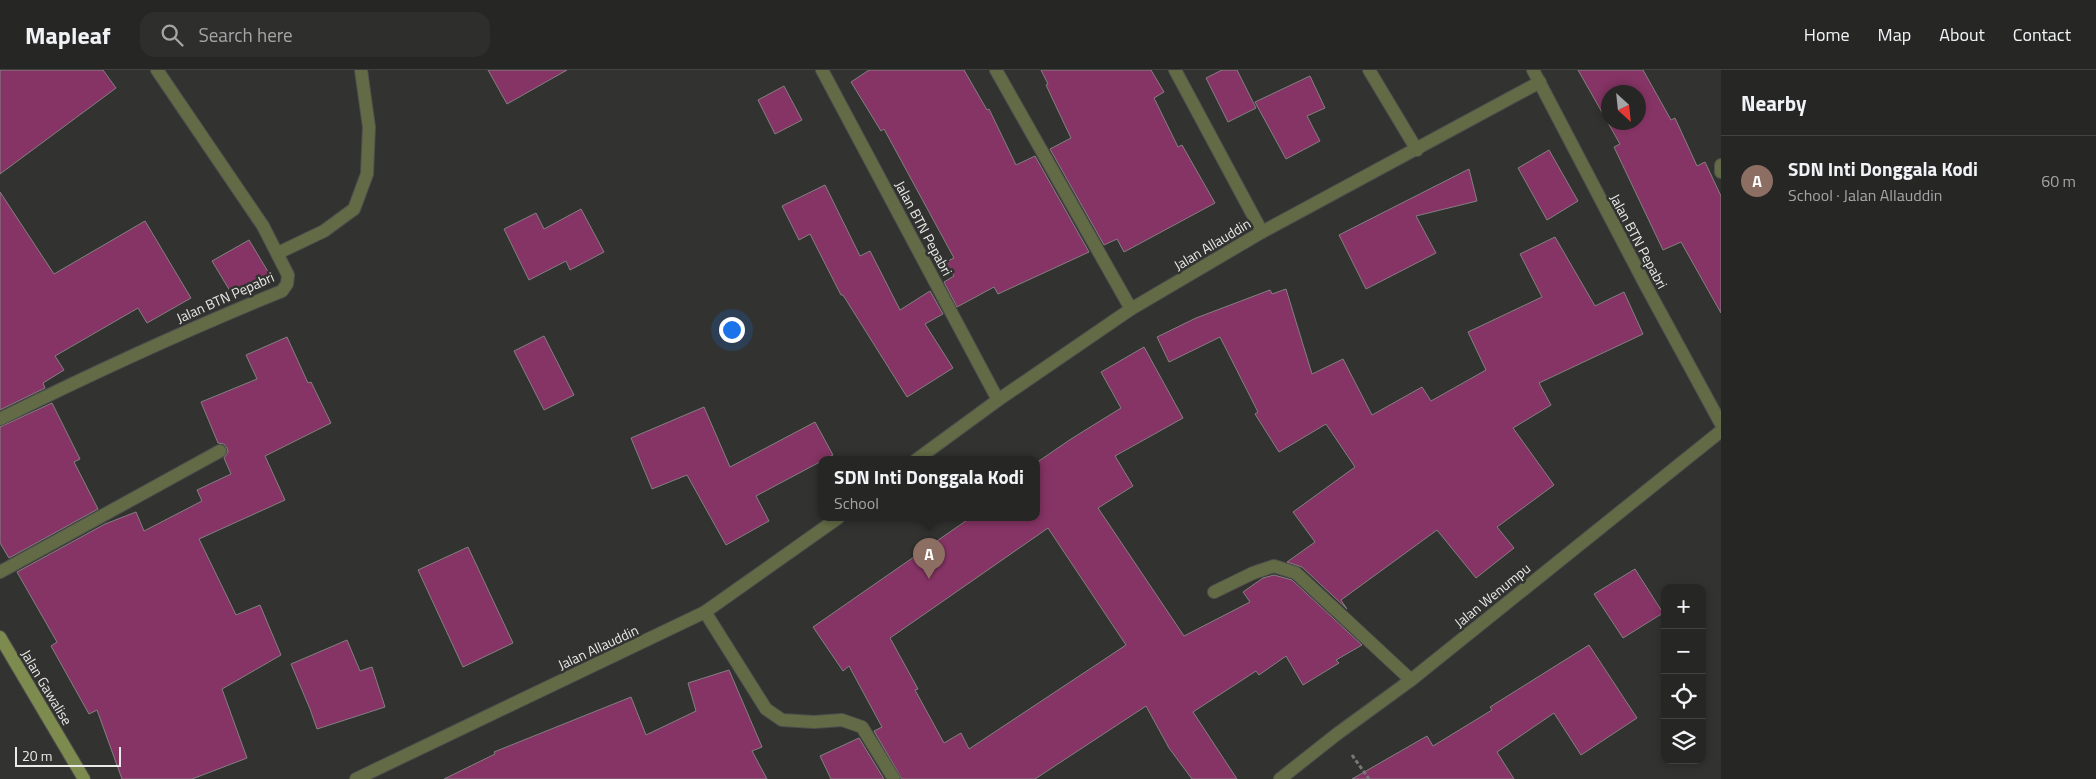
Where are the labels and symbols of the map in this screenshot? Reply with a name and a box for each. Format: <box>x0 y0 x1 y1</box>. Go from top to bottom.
north arrow <box>1601 85 1646 130</box>
street label: Jalan BTN Pepabri <box>890 177 958 279</box>
street label: Jalan BTN Pepabri <box>1605 190 1673 292</box>
street label: Jalan Allauddin <box>1169 213 1255 275</box>
street label: Jalan BTN Pepabri <box>173 266 277 328</box>
your location <box>719 317 745 343</box>
pin: A <box>913 538 945 579</box>
street label: Jalan Wenumpu <box>1449 558 1535 632</box>
street label: Jalan Allauddin <box>554 619 642 675</box>
street label: Jalan Gawalise <box>16 645 78 729</box>
scale bar <box>15 744 121 767</box>

